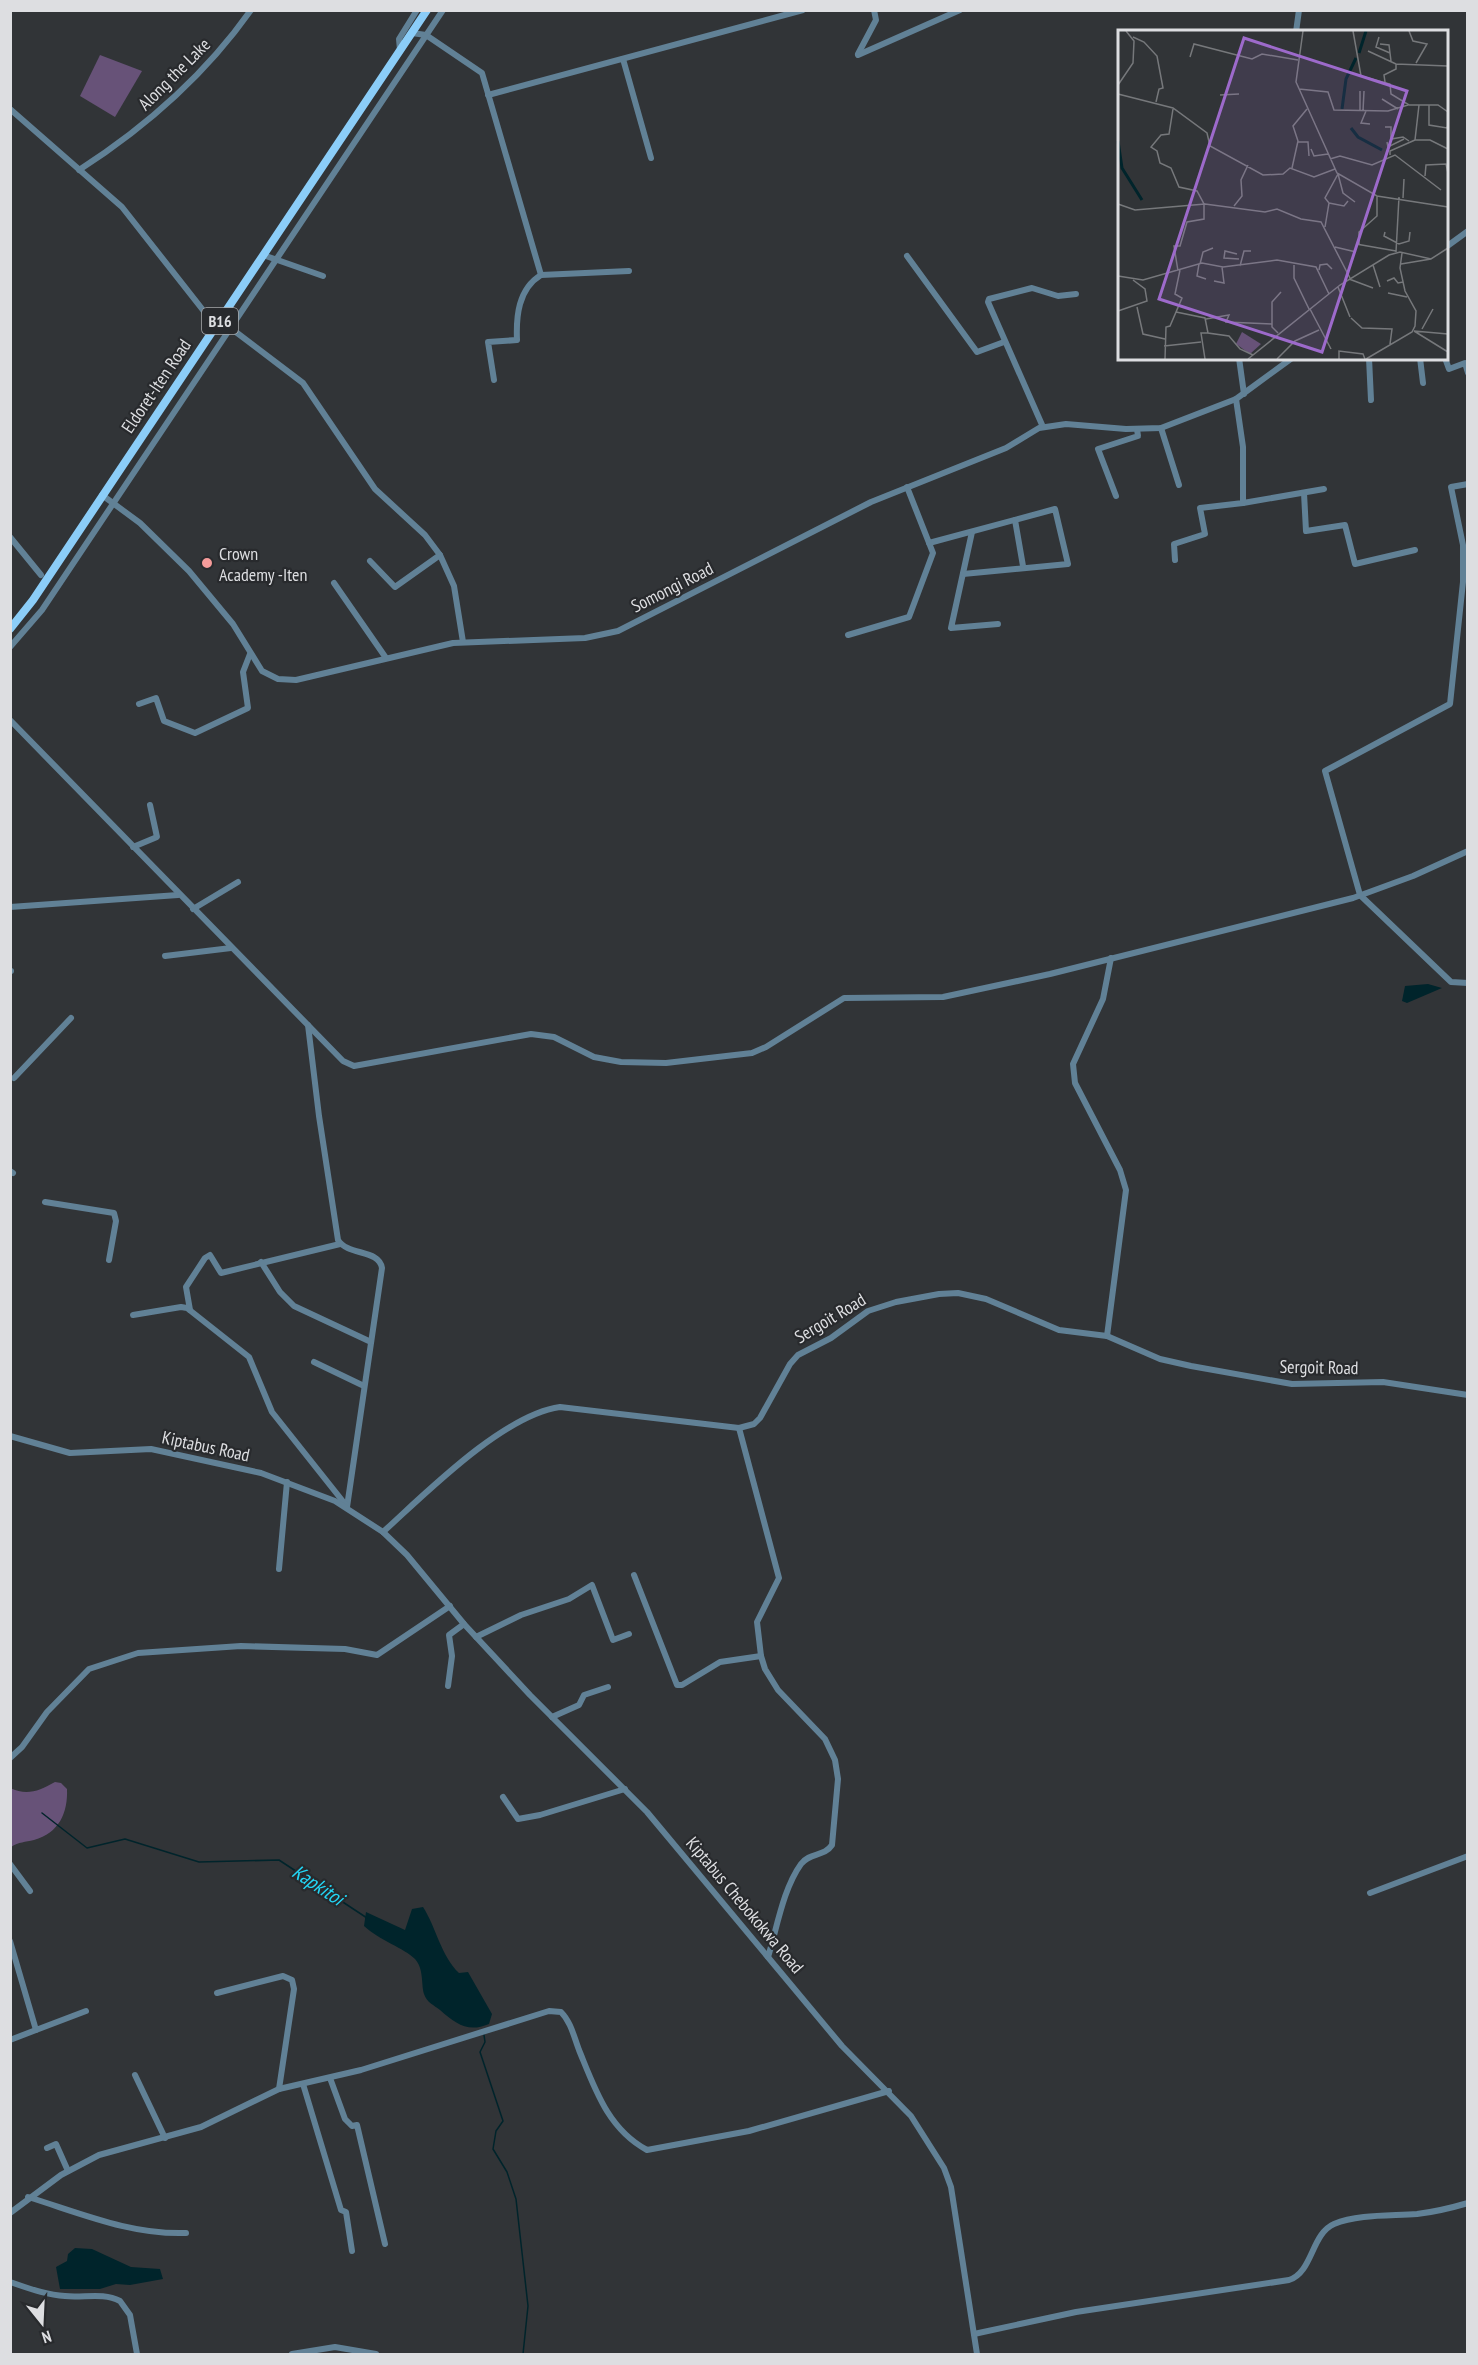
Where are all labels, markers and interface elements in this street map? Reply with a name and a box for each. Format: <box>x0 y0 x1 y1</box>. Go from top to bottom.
inset map <box>1118 30 1448 360</box>
street label: Along the Lake <box>133 33 215 115</box>
road number: B16 <box>202 308 238 334</box>
street label: Eldoret-Iten Road <box>116 335 196 437</box>
place label: Crown Academy -Iten <box>219 542 307 586</box>
marker: Crown Academy -Iten <box>200 556 214 570</box>
street label: Somongi Road <box>627 557 717 617</box>
street label: Sergoit Road <box>790 1288 870 1348</box>
street label: Sergoit Road <box>1279 1355 1359 1379</box>
street label: Kiptabus Road <box>160 1425 252 1467</box>
street label: Kiptabus Chebokokwa Road <box>681 1832 809 1978</box>
water label: Kapkitoi <box>287 1859 351 1913</box>
north arrow <box>12 2293 72 2353</box>
text: N <box>39 2326 54 2348</box>

